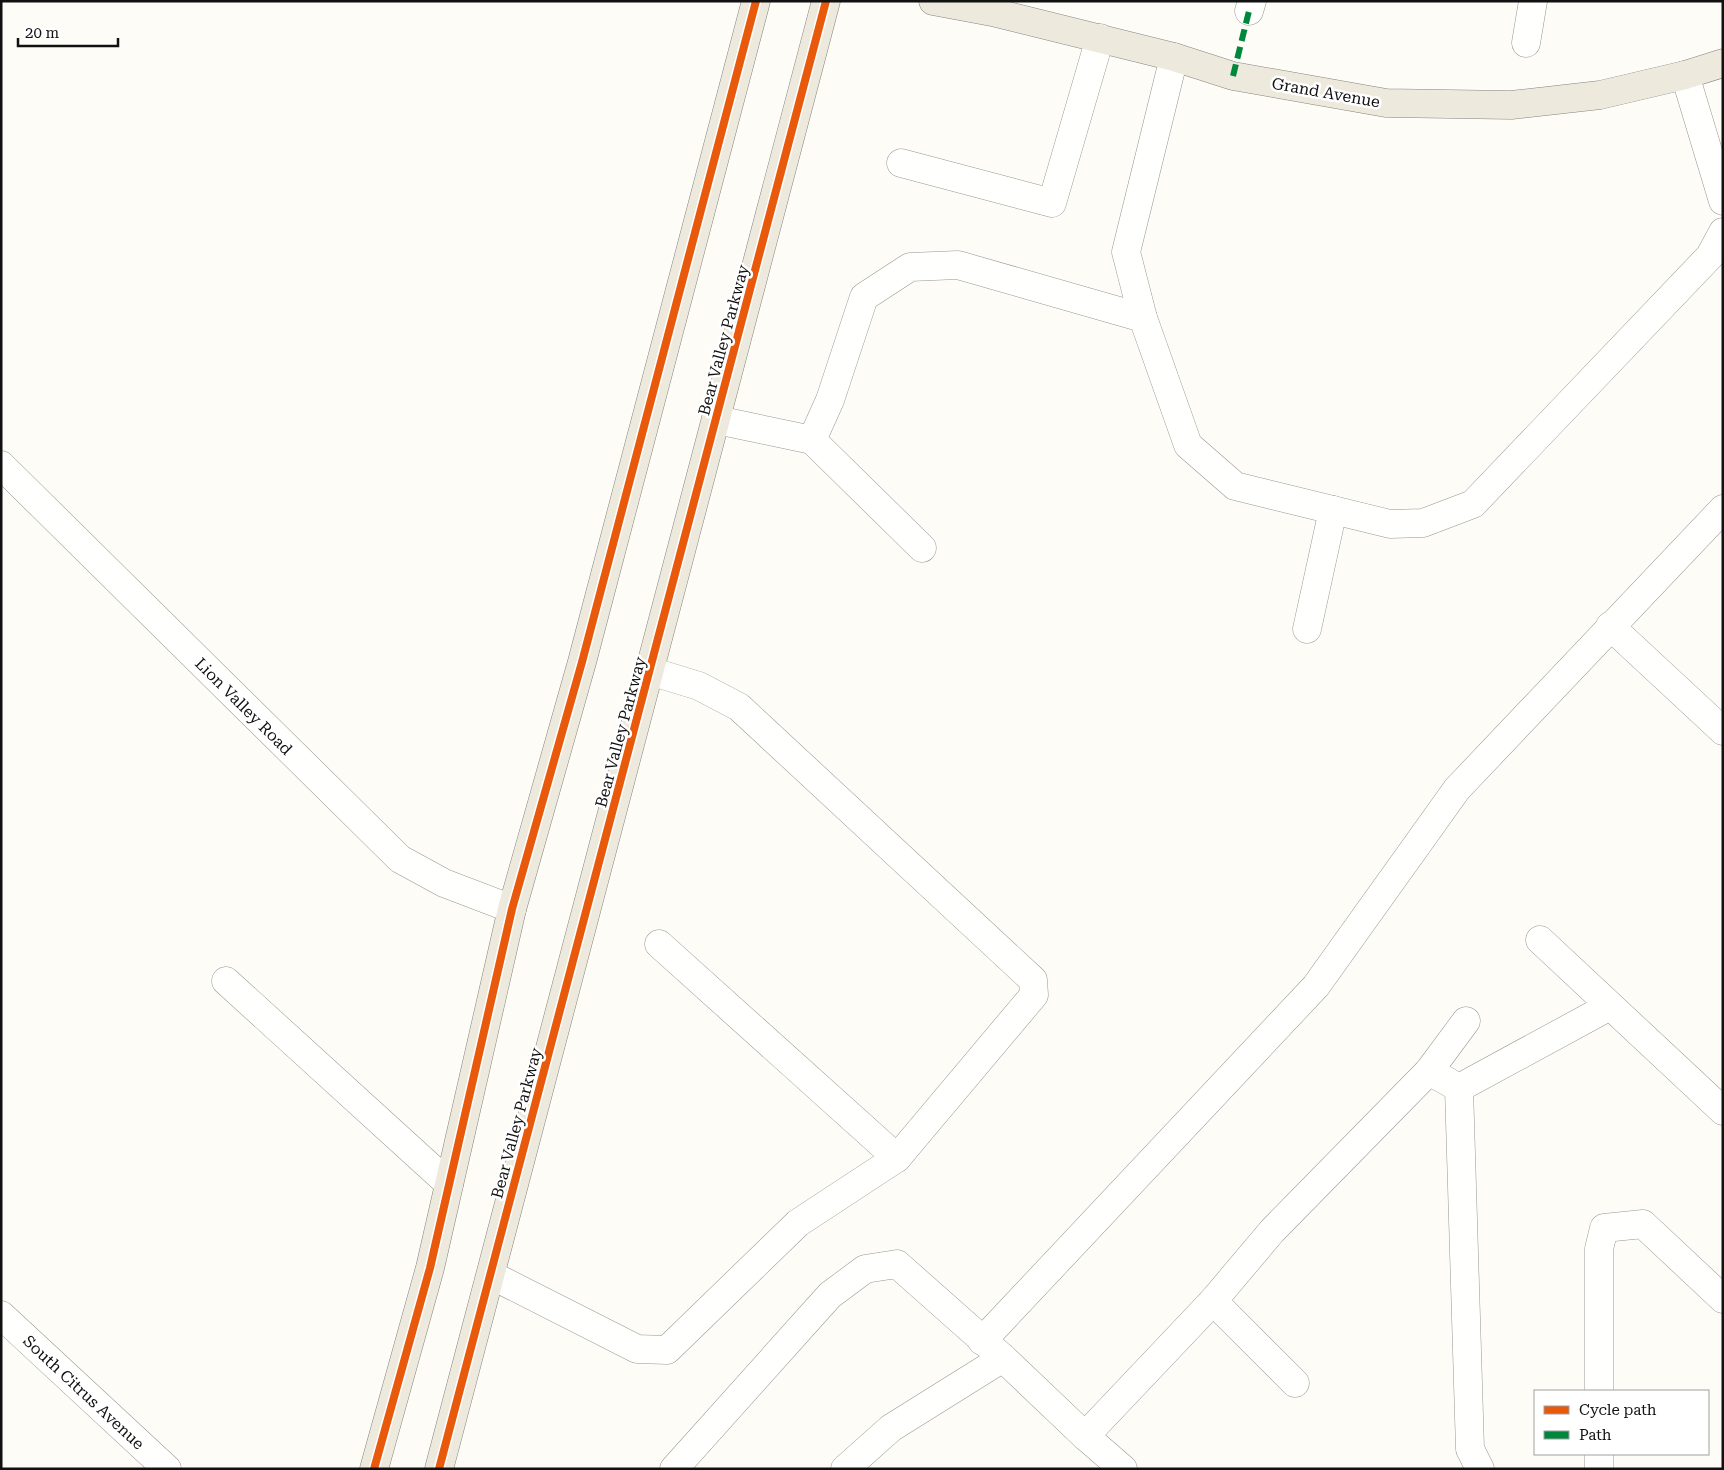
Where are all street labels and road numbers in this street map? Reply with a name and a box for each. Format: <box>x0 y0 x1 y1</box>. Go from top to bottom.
street label: Grand Avenue <box>1270 74 1382 111</box>
street label: Bear Valley Parkway <box>694 262 753 418</box>
street label: Lion Valley Road <box>191 654 296 759</box>
street label: Bear Valley Parkway <box>591 654 650 810</box>
street label: Bear Valley Parkway <box>487 1045 546 1201</box>
street label: South Citrus Avenue <box>19 1331 148 1454</box>

